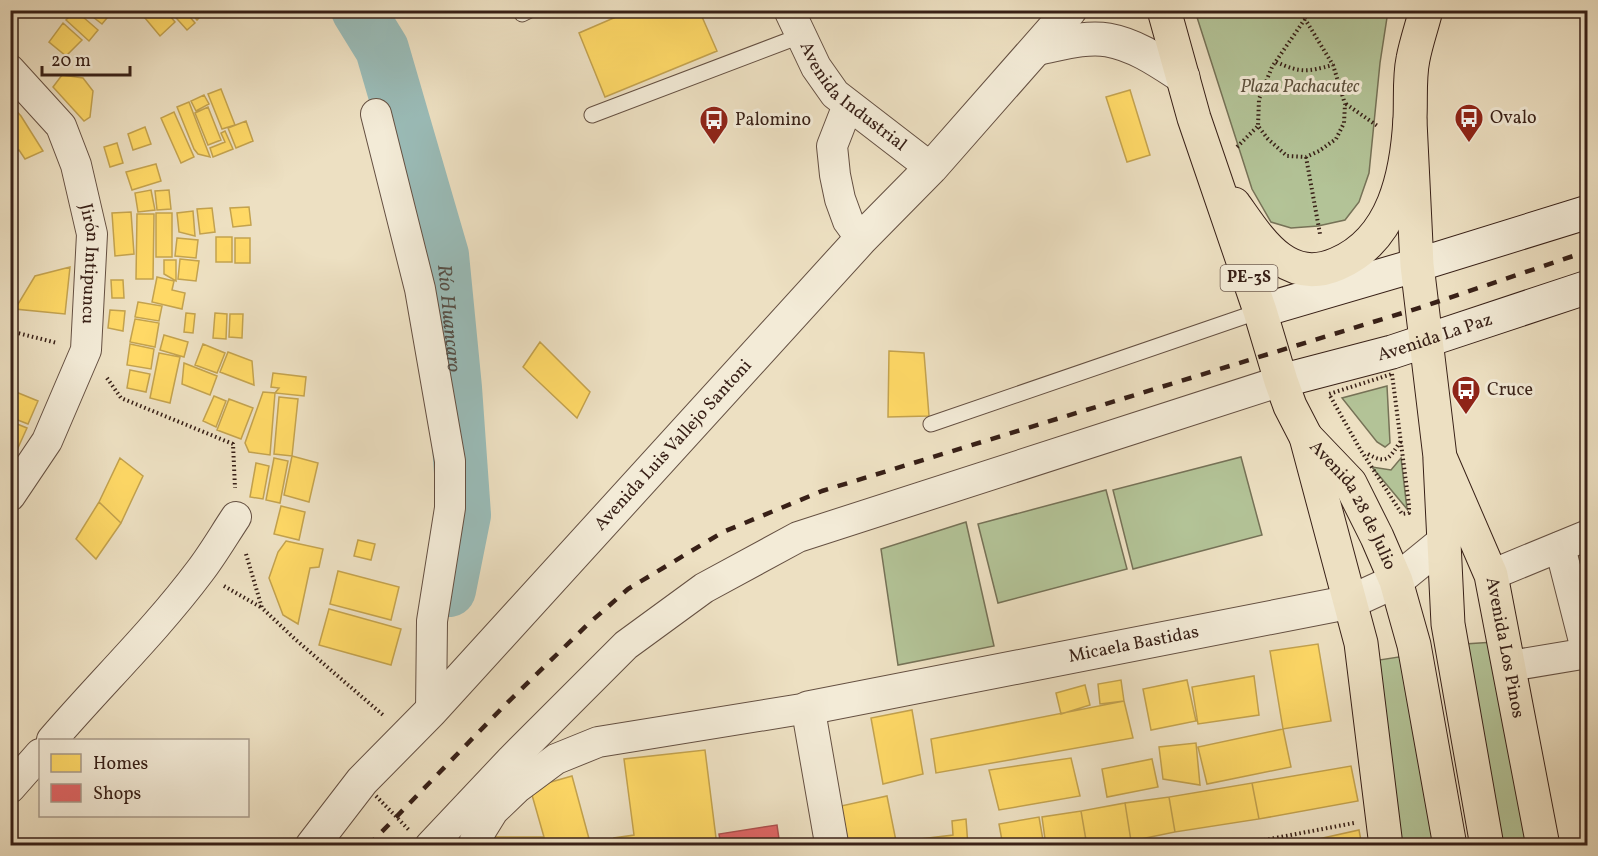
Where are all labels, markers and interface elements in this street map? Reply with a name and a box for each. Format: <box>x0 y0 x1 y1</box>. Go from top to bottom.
street label: Avenida Industrial <box>793 38 912 157</box>
scale bar <box>42 39 130 77</box>
text: 20 m <box>51 49 91 74</box>
park label: Plaza Pachacutec <box>1240 75 1360 100</box>
bus stop icon: Ovalo <box>1453 102 1485 144</box>
bus stop icon: Palomino <box>698 104 730 146</box>
place label: Ovalo <box>1490 106 1537 131</box>
place label: Palomino <box>735 108 811 133</box>
street label: Jirón Intipuncu <box>73 201 105 325</box>
water label: Río Huancaro <box>429 263 467 374</box>
road number: PE-3S <box>1220 265 1278 291</box>
street label: Avenida La Paz <box>1375 307 1496 368</box>
street label: Avenida Luis Vallejo Santoni <box>589 354 758 536</box>
bus stop icon: Cruce <box>1450 374 1482 416</box>
place label: Cruce <box>1487 378 1533 403</box>
street label: Avenida 28 de Julio <box>1303 435 1402 574</box>
street label: Avenida Los Pinos <box>1479 575 1531 720</box>
street label: Micaela Bastidas <box>1066 619 1201 669</box>
legend <box>39 739 249 817</box>
text: Homes <box>93 752 148 777</box>
text: Shops <box>93 782 141 807</box>

